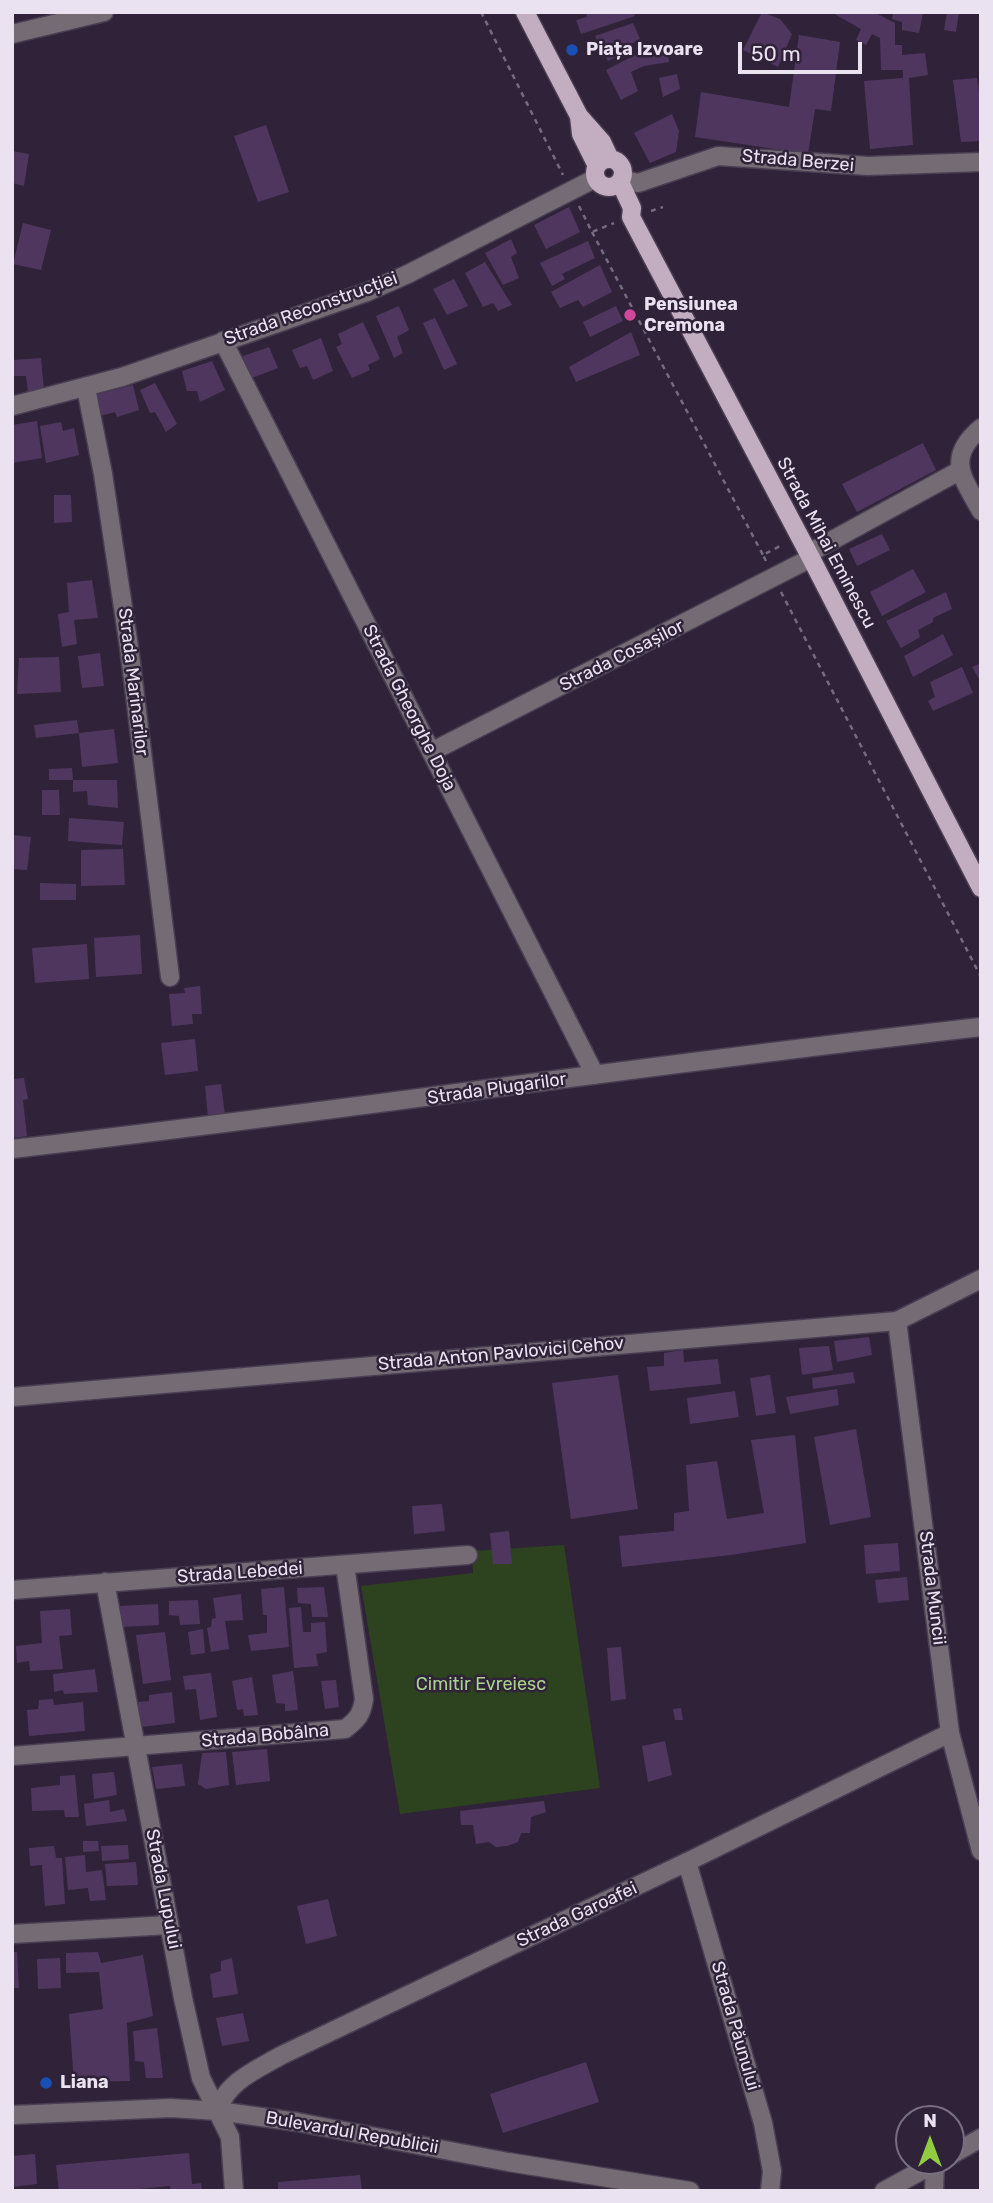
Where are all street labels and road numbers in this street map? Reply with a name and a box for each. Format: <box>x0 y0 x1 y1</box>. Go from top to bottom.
street label: Strada Berzei <box>741 145 855 177</box>
street label: Strada Reconstrucției <box>222 268 400 350</box>
street label: Strada Mihai Eminescu <box>772 454 880 632</box>
street label: Strada Marinarilor <box>113 607 153 757</box>
street label: Strada Cosașilor <box>556 615 688 697</box>
street label: Strada Gheorghe Doja <box>358 621 460 795</box>
street label: Strada Plugarilor <box>426 1069 568 1109</box>
street label: Strada Anton Pavlovici Cehov <box>377 1332 625 1376</box>
street label: Strada Muncii <box>914 1530 950 1646</box>
street label: Strada Lebedei <box>176 1558 304 1588</box>
street label: Strada Bobâlna <box>200 1720 330 1752</box>
street label: Strada Lupului <box>141 1827 185 1951</box>
street label: Strada Garoafei <box>513 1878 641 1952</box>
street label: Strada Păunului <box>706 1959 764 2093</box>
street label: Bulevardul Republicii <box>264 2107 440 2159</box>

